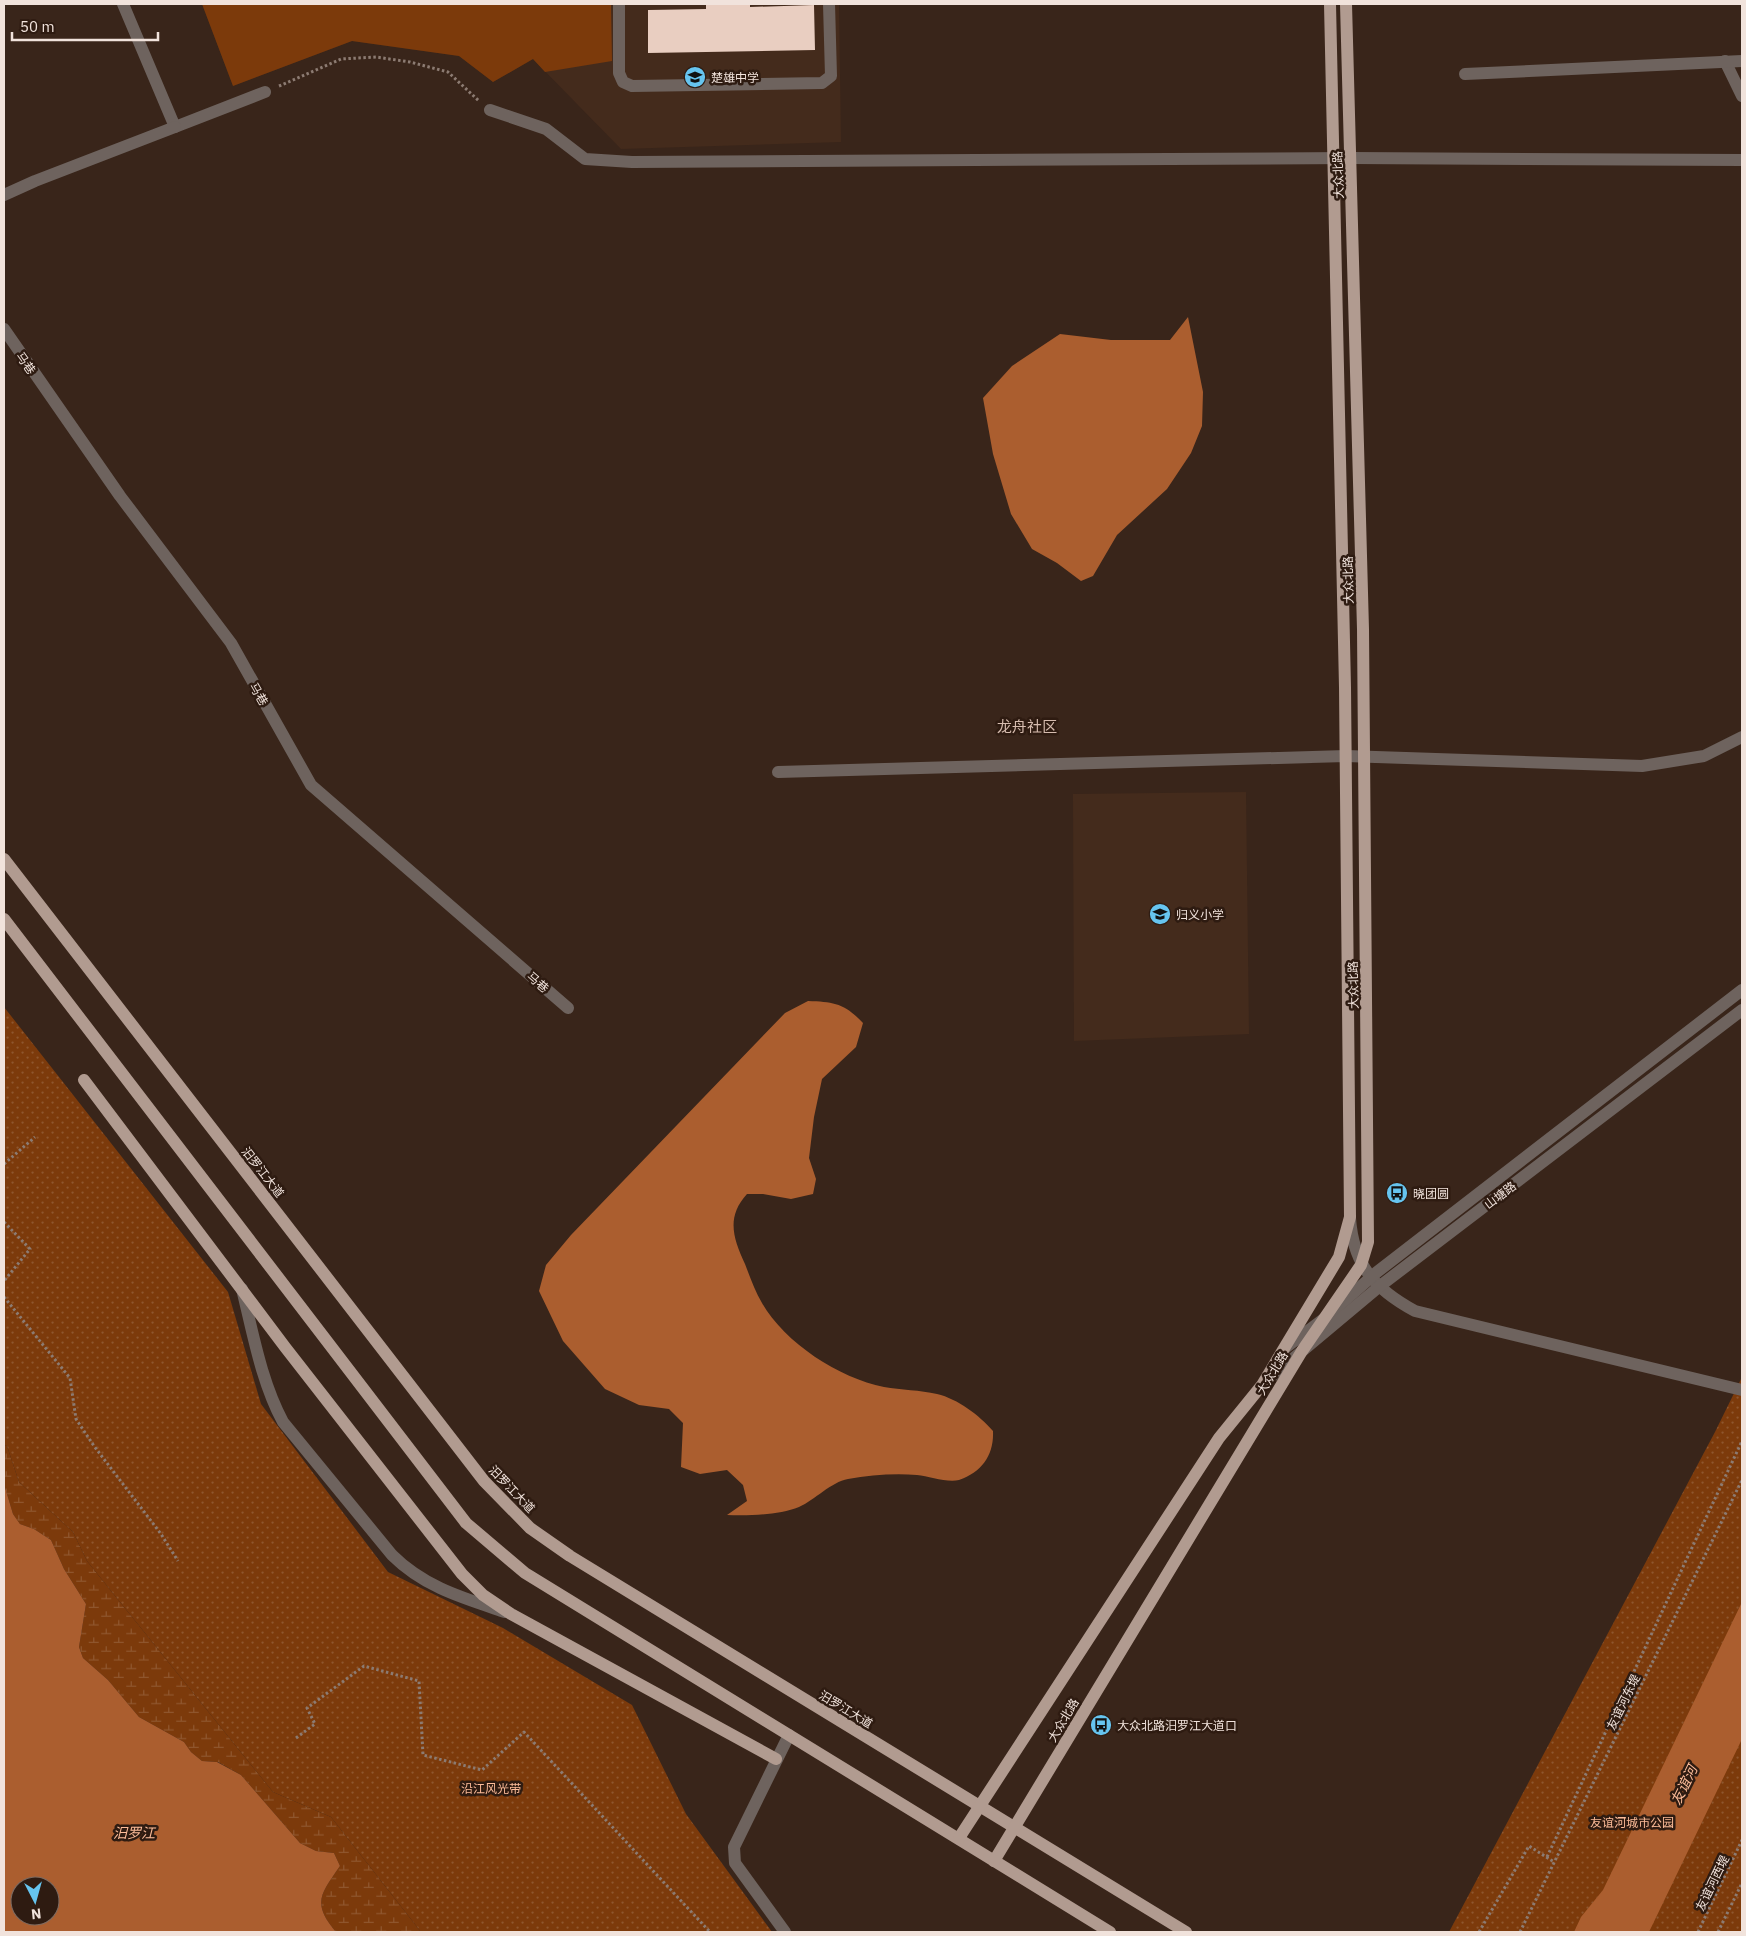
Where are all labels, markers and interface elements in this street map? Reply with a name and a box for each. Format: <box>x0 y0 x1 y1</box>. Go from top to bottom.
scale bar <box>12 10 159 42</box>
text: 50 m <box>20 17 55 36</box>
school or university icon: 楚雄中学 <box>683 65 707 89</box>
place label: 楚雄中学 <box>711 70 759 85</box>
street label: 大众北路 <box>1330 151 1346 199</box>
street label: 马巷 <box>13 349 39 377</box>
street label: 大众北路 <box>1340 556 1356 604</box>
street label: 马巷 <box>247 680 271 708</box>
district label: 龙舟社区 <box>997 717 1057 736</box>
school or university icon: 归义小学 <box>1148 902 1172 926</box>
place label: 归义小学 <box>1176 907 1224 922</box>
street label: 大众北路 <box>1345 961 1361 1009</box>
street label: 马巷 <box>524 968 552 996</box>
street label: 汨罗江大道 <box>239 1144 287 1200</box>
street label: 山塘路 <box>1481 1178 1519 1212</box>
bus stop icon: 晓团圆 <box>1385 1181 1409 1205</box>
place label: 晓团圆 <box>1413 1186 1449 1201</box>
street label: 大众北路 <box>1253 1349 1291 1397</box>
street label: 汨罗江大道 <box>486 1462 538 1516</box>
street label: 友谊河东堤 <box>1603 1672 1643 1732</box>
street label: 汨罗江大道 <box>816 1687 876 1731</box>
street label: 大众北路 <box>1044 1696 1082 1744</box>
bus stop icon: 大众北路汨罗江大道口 <box>1089 1713 1113 1737</box>
place label: 大众北路汨罗江大道口 <box>1117 1718 1237 1733</box>
water label: 友谊河 <box>1667 1759 1703 1808</box>
park label: 沿江风光带 <box>461 1781 521 1796</box>
park label: 友谊河城市公园 <box>1590 1815 1674 1830</box>
water label: 汨罗江 <box>113 1824 157 1842</box>
street label: 友谊河西堤 <box>1692 1853 1732 1913</box>
north arrow <box>10 1876 60 1926</box>
text: N <box>30 1904 42 1923</box>

